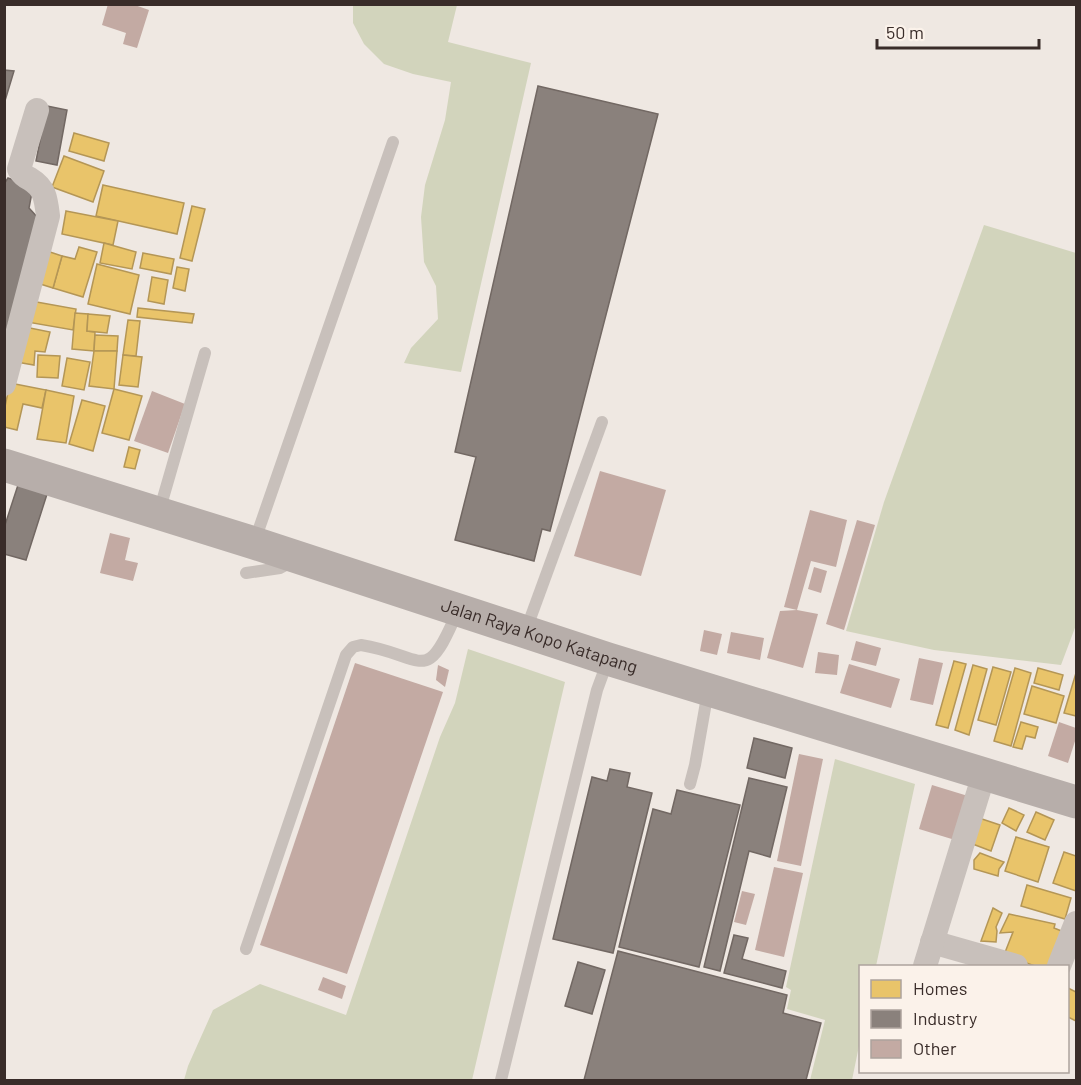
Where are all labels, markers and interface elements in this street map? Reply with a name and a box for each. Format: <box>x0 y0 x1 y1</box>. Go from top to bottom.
scale bar <box>877 12 1039 50</box>
text: 50 m <box>886 21 924 43</box>
street label: Jalan Raya Kopo Katapang <box>438 593 641 677</box>
legend <box>859 965 1069 1073</box>
text: Homes <box>913 977 967 999</box>
text: Industry <box>913 1007 977 1029</box>
text: Other <box>913 1037 957 1059</box>

